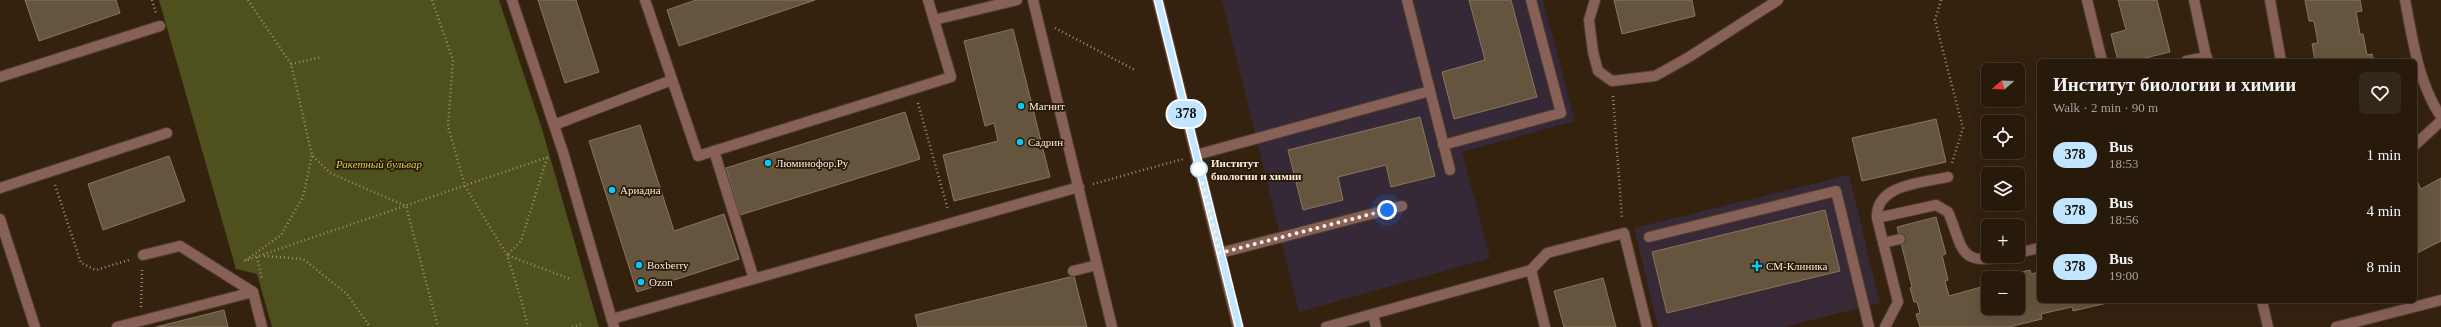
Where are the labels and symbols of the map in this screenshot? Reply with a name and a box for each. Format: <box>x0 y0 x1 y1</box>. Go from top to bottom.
north arrow <box>1981 63 2025 107</box>
place label: Магнит <box>1029 100 1065 112</box>
marker: Магнит <box>1016 101 1026 111</box>
line badge: 378 <box>1163 101 1209 127</box>
place label: Садрин <box>1028 136 1063 148</box>
marker: Садрин <box>1015 137 1025 147</box>
place label: Люминофор.Ру <box>776 157 849 169</box>
place label: Институт биологии и химии <box>1211 157 1302 182</box>
park label: Ракетный бульвар <box>335 158 422 170</box>
marker: Люминофор.Ру <box>763 158 773 168</box>
marker: Институт биологии и химии <box>1190 160 1208 178</box>
place label: Ариадна <box>620 184 661 196</box>
marker: Ариадна <box>607 185 617 195</box>
your location <box>1377 200 1397 220</box>
place label: Boxberry <box>647 259 689 271</box>
marker: Boxberry <box>634 260 644 270</box>
marker: СМ-Клиника <box>1751 260 1763 272</box>
place label: СМ-Клиника <box>1766 260 1827 272</box>
place label: Ozon <box>649 276 673 288</box>
marker: Ozon <box>636 277 646 287</box>

